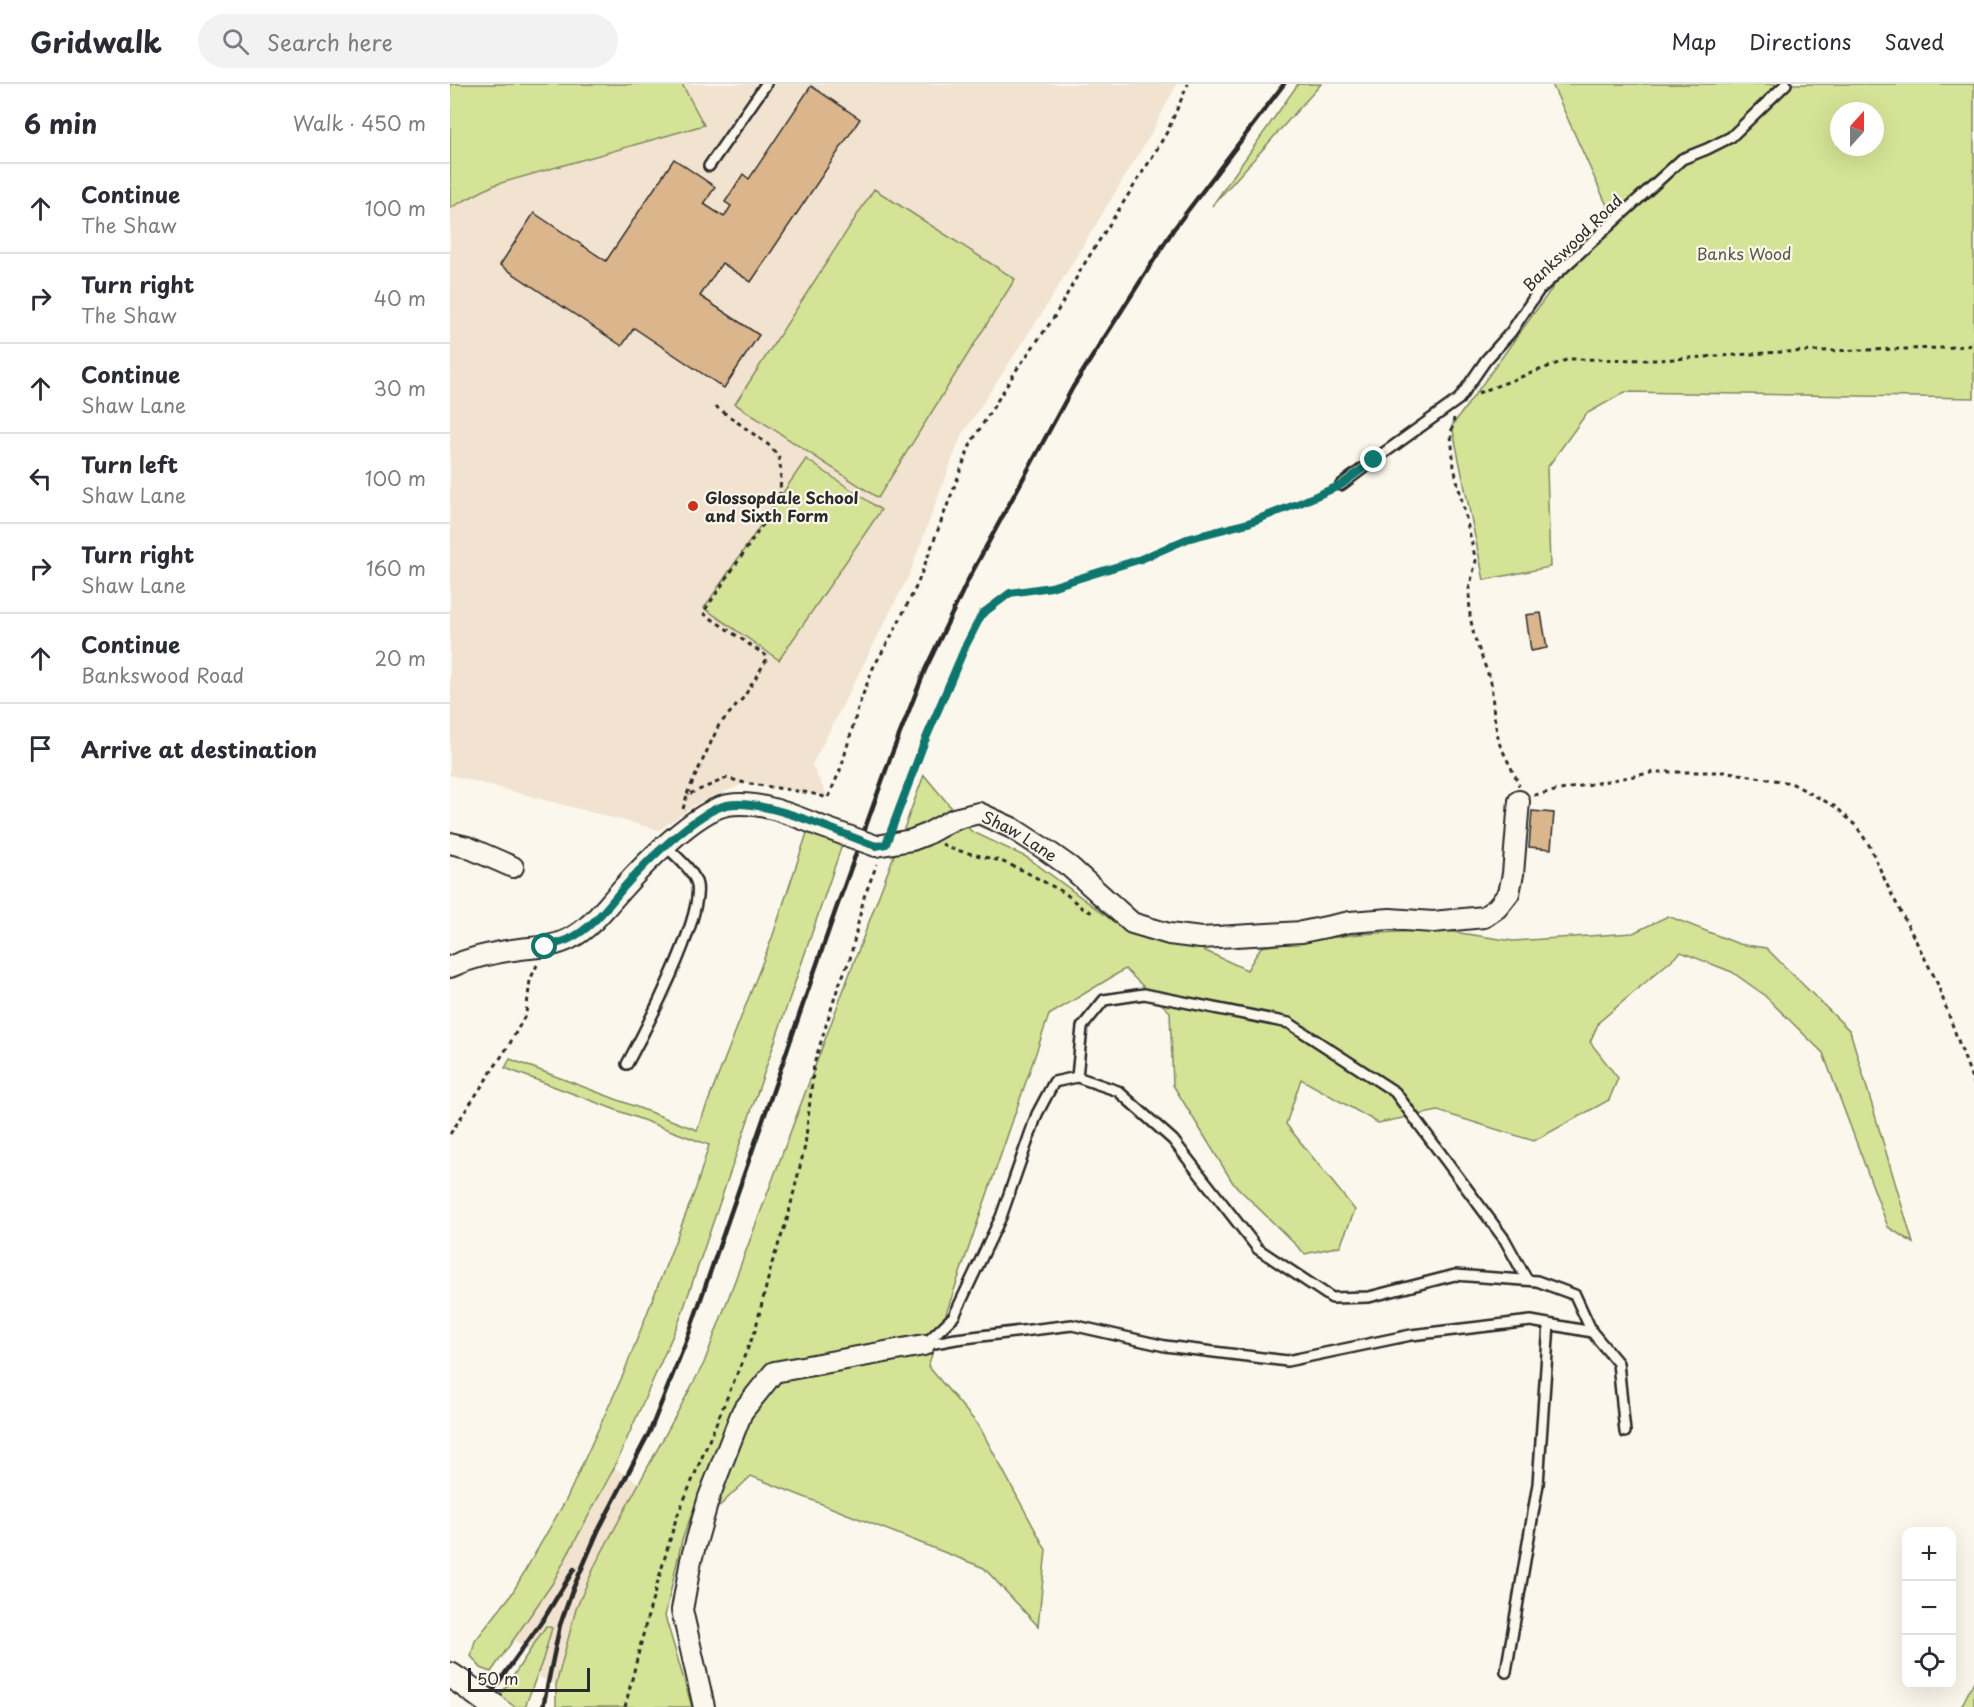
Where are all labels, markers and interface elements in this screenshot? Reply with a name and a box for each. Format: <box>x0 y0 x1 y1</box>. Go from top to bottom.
search box <box>198 14 618 68</box>
text: Gridwalk <box>30 20 162 63</box>
icon: search <box>219 25 252 58</box>
text: Search here <box>267 25 393 58</box>
text: Map <box>1671 25 1716 57</box>
text: Directions <box>1749 25 1851 57</box>
text: Saved <box>1884 25 1944 57</box>
north arrow <box>1830 102 1884 156</box>
text: 6 min <box>24 104 97 143</box>
text: Walk · 450 m <box>293 108 426 138</box>
text: Continue <box>81 177 180 210</box>
street label: Bankswood Road <box>1517 188 1627 296</box>
icon: ahead <box>24 192 57 225</box>
text: 100 m <box>365 193 426 223</box>
text: The Shaw <box>81 210 177 240</box>
park label: Banks Wood <box>1696 241 1792 265</box>
text: Turn right <box>81 267 194 300</box>
icon: right <box>24 282 57 315</box>
text: 40 m <box>374 283 426 313</box>
text: The Shaw <box>81 300 177 330</box>
text: Continue <box>81 357 180 390</box>
icon: ahead <box>24 372 57 405</box>
text: 30 m <box>373 373 426 403</box>
text: Shaw Lane <box>81 390 186 420</box>
route end <box>1360 446 1386 472</box>
text: Turn left <box>81 447 178 480</box>
icon: left <box>24 462 57 495</box>
text: 100 m <box>365 463 426 493</box>
text: Shaw Lane <box>81 480 186 510</box>
place label: Glossopdale School and Sixth Form <box>705 485 858 527</box>
marker: Glossopdale School and Sixth Form <box>686 499 700 513</box>
text: Turn right <box>81 537 194 570</box>
icon: right <box>24 552 57 585</box>
text: 160 m <box>366 553 426 583</box>
text: Shaw Lane <box>81 570 186 600</box>
text: Continue <box>81 627 180 660</box>
icon: ahead <box>24 642 57 675</box>
text: 20 m <box>374 643 426 673</box>
text: Bankswood Road <box>81 660 244 690</box>
icon: arrive <box>24 732 57 765</box>
text: Arrive at destination <box>81 732 317 765</box>
street label: Shaw Lane <box>978 804 1063 867</box>
route start <box>531 933 557 959</box>
map controls <box>1902 1527 1956 1689</box>
button: + <box>1902 1527 1956 1581</box>
button: − <box>1902 1581 1956 1635</box>
button: locate <box>1902 1635 1956 1689</box>
scale bar <box>468 1665 590 1692</box>
text: 50 m <box>477 1666 518 1690</box>

